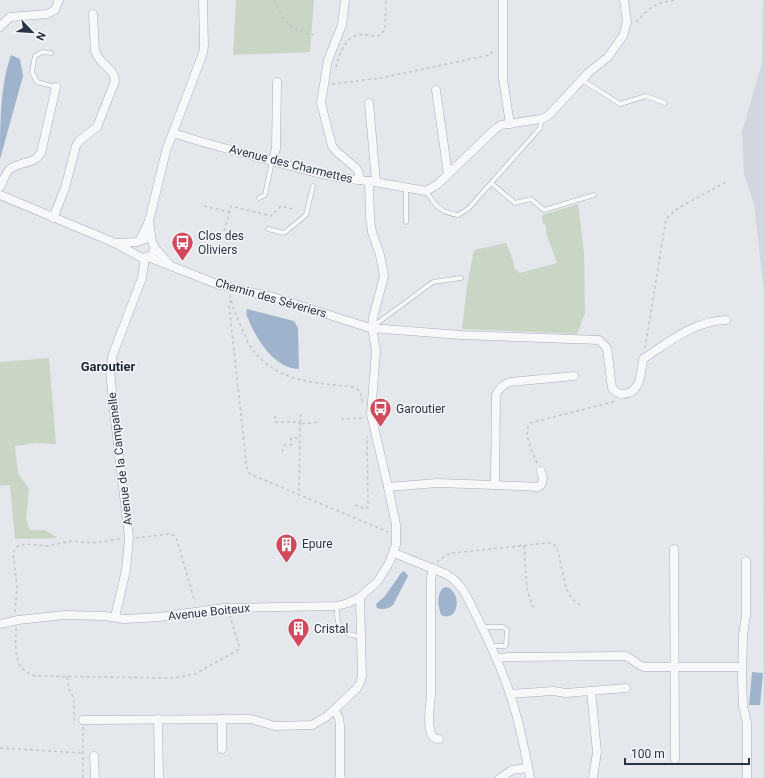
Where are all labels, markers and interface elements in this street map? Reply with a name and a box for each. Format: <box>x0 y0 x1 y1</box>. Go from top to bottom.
north arrow <box>12 12 52 52</box>
text: N <box>33 30 48 42</box>
street label: Avenue des Charmettes <box>228 142 354 186</box>
place label: Clos des Oliviers <box>198 229 244 257</box>
bus stop icon: Clos des Oliviers <box>170 230 196 263</box>
street label: Chemin des Séveriers <box>214 275 328 321</box>
district label: Garoutier <box>81 359 136 374</box>
street label: Avenue de la Campanelle <box>105 392 135 526</box>
bus stop icon: Garoutier <box>368 396 394 429</box>
place label: Garoutier <box>396 402 445 416</box>
building icon: Epure <box>274 531 300 564</box>
place label: Epure <box>302 537 333 551</box>
street label: Avenue Boiteux <box>167 601 251 623</box>
building icon: Cristal <box>285 616 311 649</box>
place label: Cristal <box>314 622 348 636</box>
scale bar <box>625 740 749 766</box>
text: 100 m <box>631 747 665 761</box>

